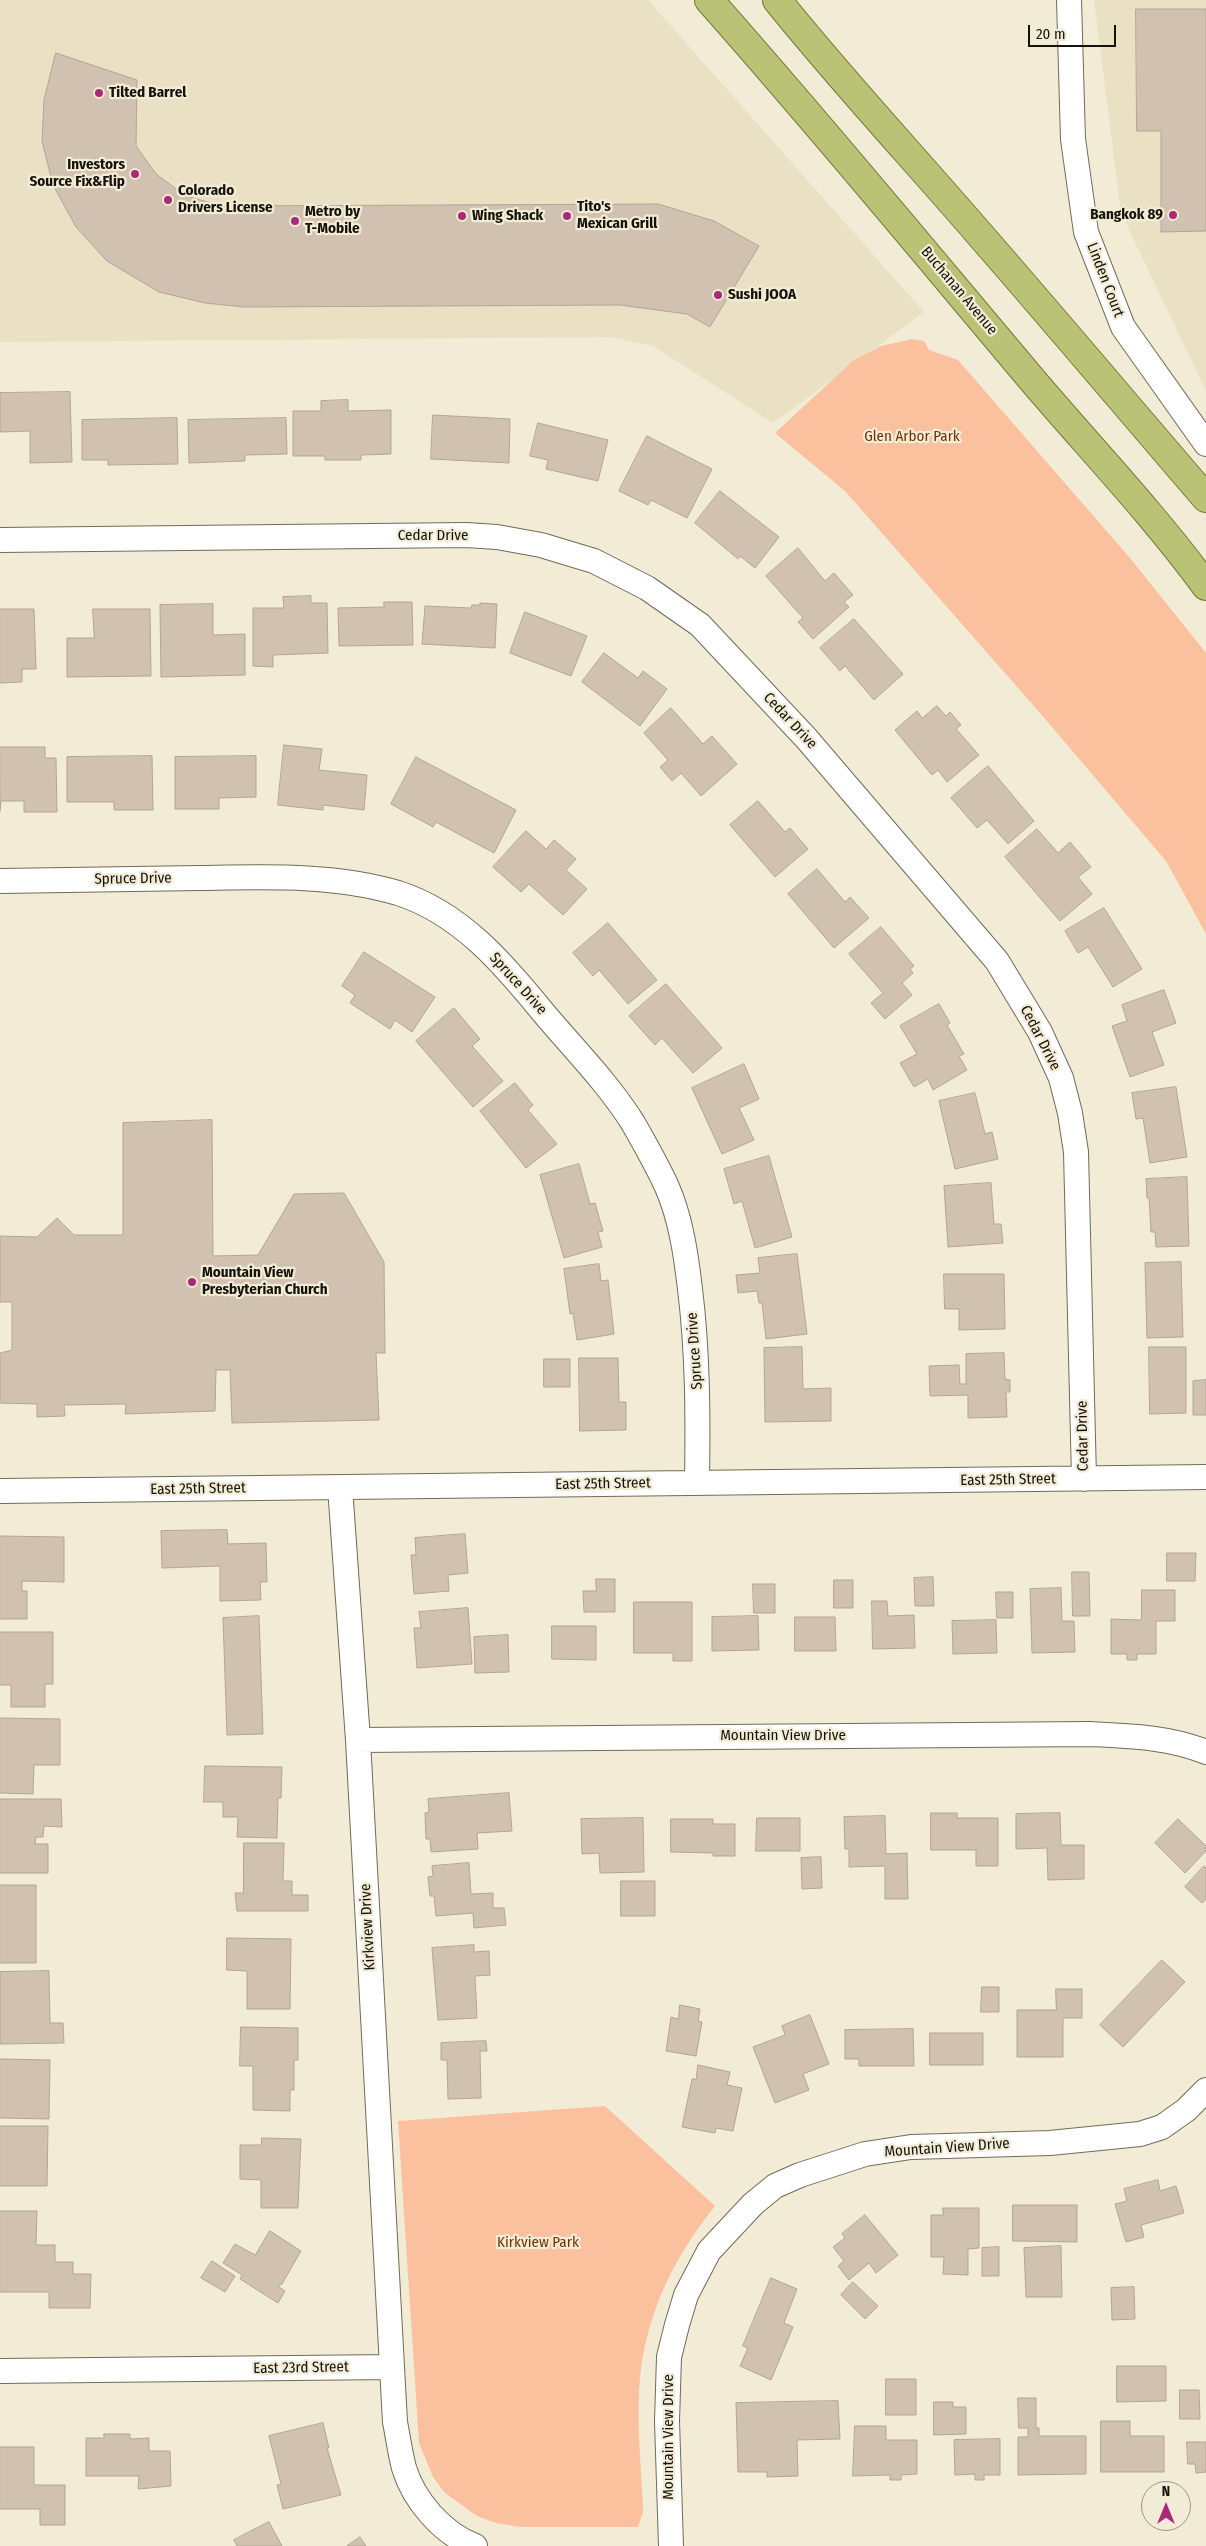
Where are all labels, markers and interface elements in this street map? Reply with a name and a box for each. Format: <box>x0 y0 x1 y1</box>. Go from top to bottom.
scale bar <box>1031 15 1118 47</box>
text: 20 m <box>1036 25 1066 43</box>
place label: Tilted Barrel <box>109 84 186 102</box>
marker: Tilted Barrel <box>93 87 105 99</box>
place label: Investors Source Fix&Flip <box>30 156 125 191</box>
marker: Investors Source Fix&Flip <box>129 168 141 180</box>
place label: Colorado Drivers License <box>178 182 273 217</box>
marker: Colorado Drivers License <box>162 194 174 206</box>
place label: Tito's Mexican Grill <box>577 198 657 233</box>
place label: Metro by T-Mobile <box>305 203 360 238</box>
place label: Bangkok 89 <box>1090 206 1163 224</box>
place label: Wing Shack <box>472 207 543 225</box>
marker: Bangkok 89 <box>1167 209 1179 221</box>
marker: Wing Shack <box>456 210 468 222</box>
marker: Tito's Mexican Grill <box>561 210 573 222</box>
marker: Metro by T-Mobile <box>289 215 301 227</box>
street label: Linden Court <box>1083 240 1127 320</box>
street label: Buchanan Avenue <box>917 243 1001 339</box>
place label: Sushi JOOA <box>728 286 796 304</box>
marker: Sushi JOOA <box>712 289 724 301</box>
park label: Glen Arbor Park <box>864 428 960 446</box>
street label: Cedar Drive <box>398 527 468 545</box>
street label: Cedar Drive <box>759 689 821 753</box>
street label: Spruce Drive <box>94 869 172 889</box>
street label: Spruce Drive <box>485 949 551 1019</box>
street label: Cedar Drive <box>1016 1002 1064 1074</box>
place label: Mountain View Presbyterian Church <box>202 1264 328 1299</box>
marker: Mountain View Presbyterian Church <box>186 1276 198 1288</box>
street label: Spruce Drive <box>683 1312 707 1390</box>
street label: Cedar Drive <box>1073 1401 1093 1471</box>
street label: East 25th Street <box>960 1470 1056 1490</box>
street label: East 25th Street <box>555 1474 651 1494</box>
street label: East 25th Street <box>150 1479 246 1499</box>
street label: Mountain View Drive <box>720 1727 846 1745</box>
street label: Kirkview Drive <box>357 1883 379 1971</box>
street label: Mountain View Drive <box>884 2135 1010 2161</box>
park label: Kirkview Park <box>497 2234 579 2252</box>
street label: East 23rd Street <box>253 2358 349 2378</box>
street label: Mountain View Drive <box>660 2374 678 2500</box>
north arrow <box>1141 2481 1191 2531</box>
text: N <box>1162 2483 1170 2500</box>

